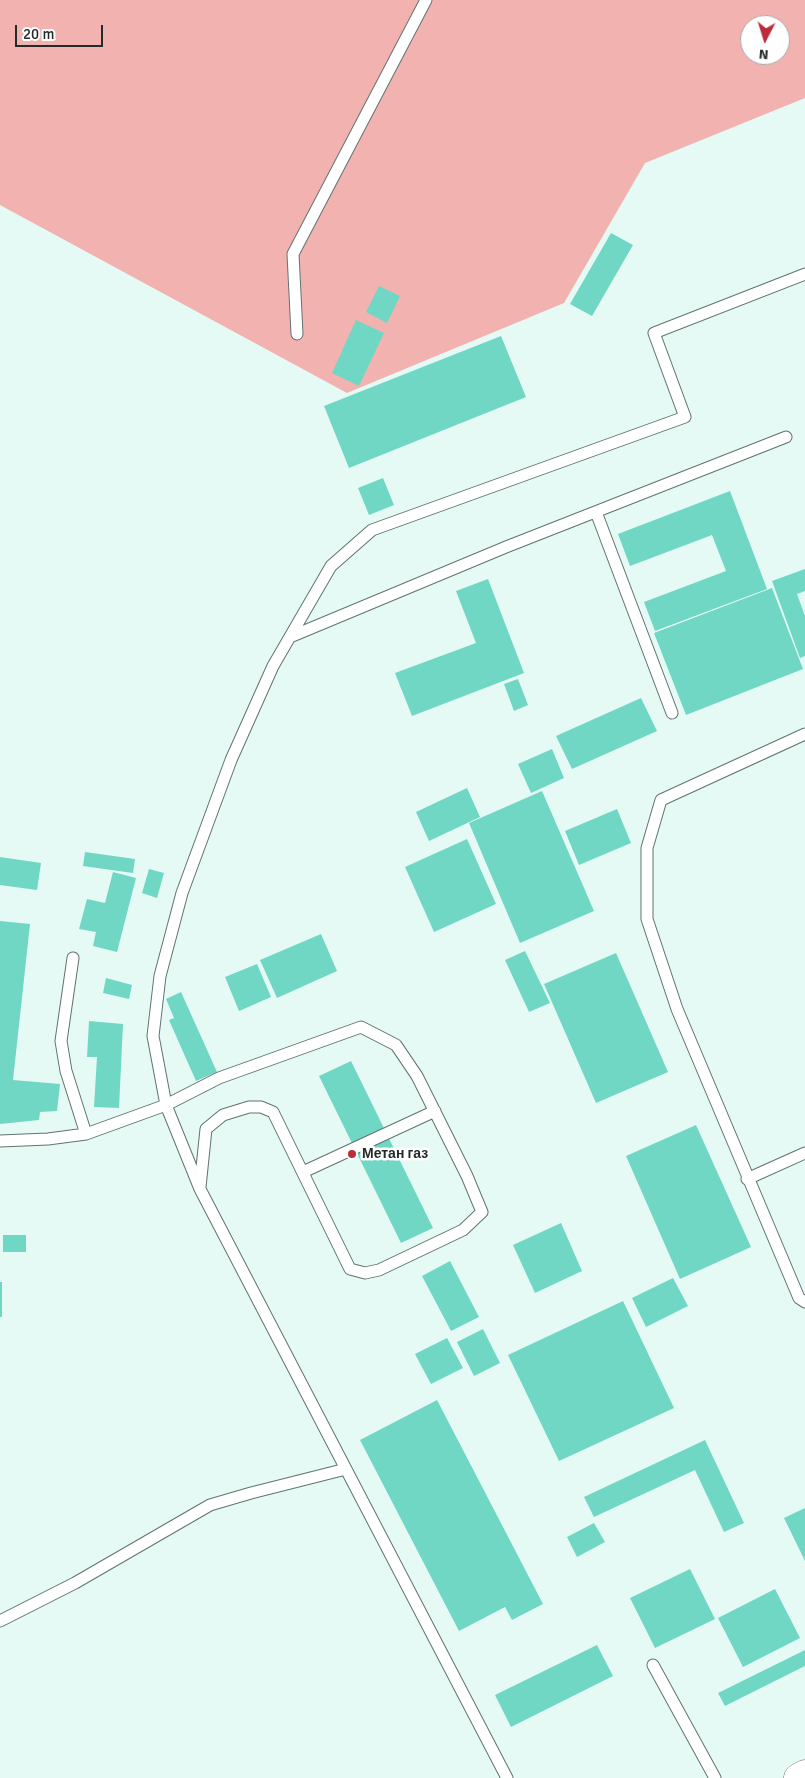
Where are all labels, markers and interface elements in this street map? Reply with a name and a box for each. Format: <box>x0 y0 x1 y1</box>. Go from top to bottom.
scale bar <box>18 15 105 47</box>
north arrow <box>740 15 790 65</box>
text: 20 m <box>23 25 54 43</box>
text: N <box>758 46 769 63</box>
place label: Метан газ <box>362 1146 428 1162</box>
marker: Метан газ <box>346 1148 358 1160</box>

